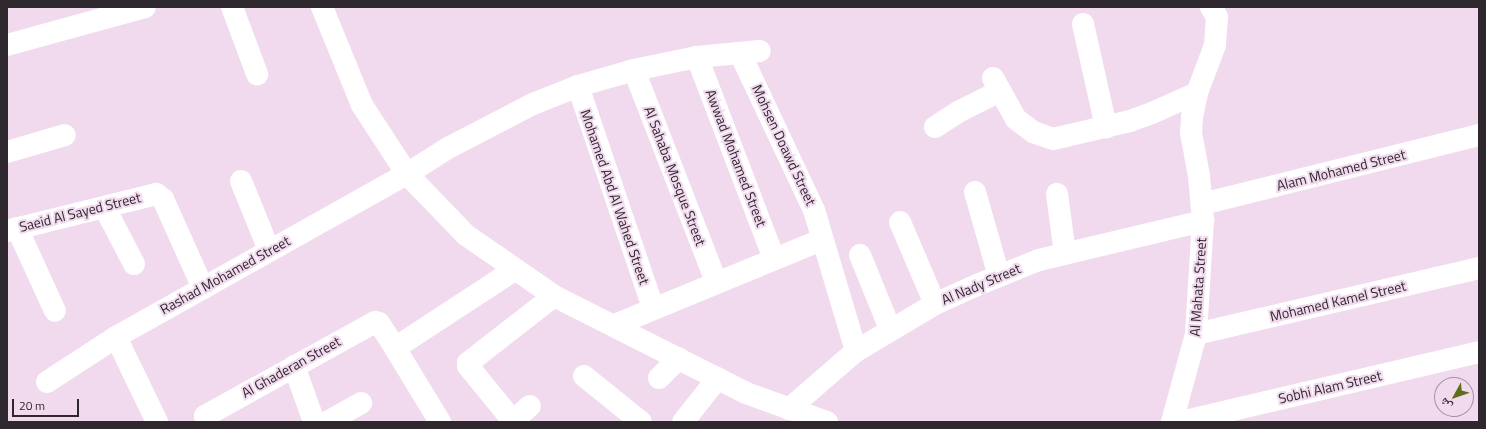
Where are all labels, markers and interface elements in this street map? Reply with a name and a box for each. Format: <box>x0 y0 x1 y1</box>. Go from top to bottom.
street label: Mohsen Doawd Street <box>749 82 819 208</box>
street label: Awwad Mohamed Street <box>702 87 770 229</box>
street label: Al Sahaba Mosque Street <box>641 104 709 248</box>
street label: Mohamed Abd Al Wahed Street <box>577 107 653 287</box>
street label: Alam Mohamed Street <box>1275 146 1407 194</box>
street label: Saeid Al Sayed Street <box>17 189 143 235</box>
street label: Rashad Mohamed Street <box>157 232 293 318</box>
street label: Al Mahata Street <box>1186 237 1210 337</box>
street label: Al Nady Street <box>939 260 1023 308</box>
street label: Mohamed Kamel Street <box>1268 277 1408 325</box>
street label: Al Ghaderan Street <box>238 333 344 401</box>
street label: Sobhi Alam Street <box>1277 367 1383 407</box>
north arrow <box>1434 377 1474 417</box>
scale bar <box>14 391 81 417</box>
text: ش <box>1436 394 1455 414</box>
text: 20 m <box>19 396 45 415</box>

